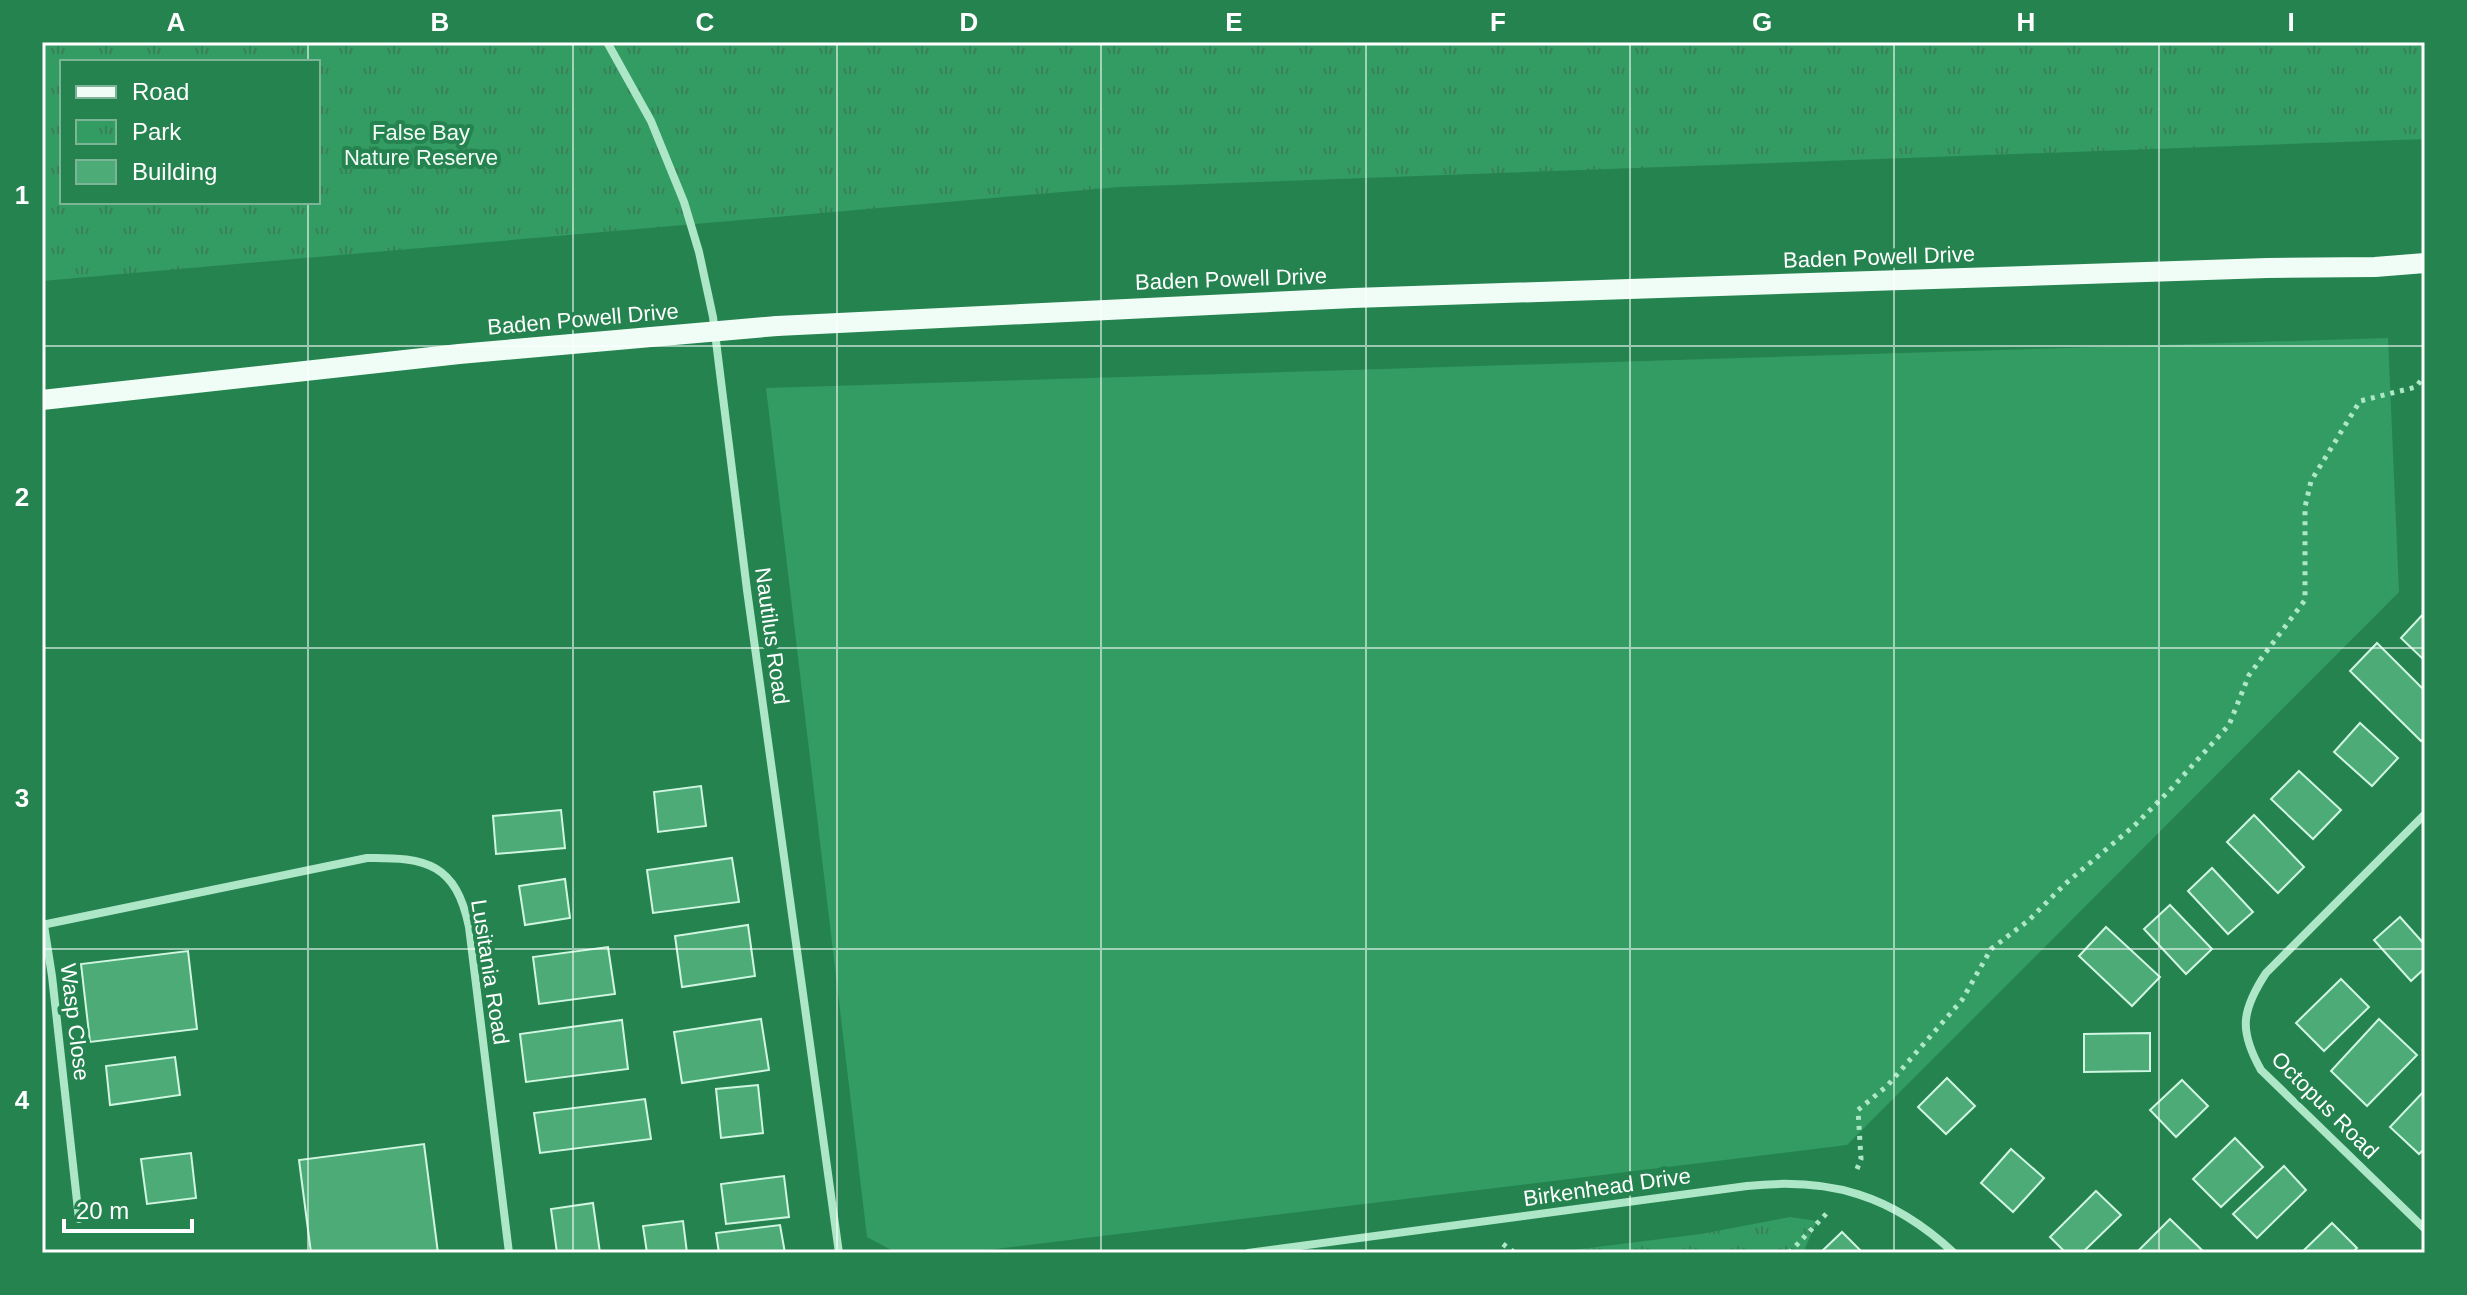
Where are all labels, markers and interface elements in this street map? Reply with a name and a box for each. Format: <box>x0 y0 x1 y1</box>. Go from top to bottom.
text: A <box>167 7 186 37</box>
text: B <box>431 7 449 37</box>
text: C <box>696 7 715 37</box>
text: D <box>960 7 978 37</box>
text: E <box>1225 7 1243 37</box>
text: F <box>1490 7 1506 37</box>
text: G <box>1752 7 1772 37</box>
text: H <box>2017 7 2035 37</box>
text: I <box>2287 7 2295 37</box>
legend <box>60 60 320 204</box>
text: Road <box>132 78 189 105</box>
text: Park <box>132 118 182 145</box>
park label: False Bay Nature Reserve <box>344 120 498 170</box>
text: Building <box>132 158 217 185</box>
text: 1 <box>15 180 29 210</box>
street label: Baden Powell Drive <box>1783 241 1975 273</box>
street label: Baden Powell Drive <box>1135 263 1327 295</box>
street label: Baden Powell Drive <box>486 298 680 340</box>
text: 2 <box>15 482 29 512</box>
street label: Nautilus Road <box>750 566 794 706</box>
text: 3 <box>15 783 29 813</box>
street label: Lusitania Road <box>466 898 514 1046</box>
street label: Wasp Close <box>55 962 95 1082</box>
street label: Octopus Road <box>2266 1046 2384 1164</box>
text: 4 <box>15 1085 30 1115</box>
street label: Birkenhead Drive <box>1522 1163 1692 1211</box>
scale bar <box>64 1183 192 1233</box>
text: 20 m <box>76 1197 129 1224</box>

